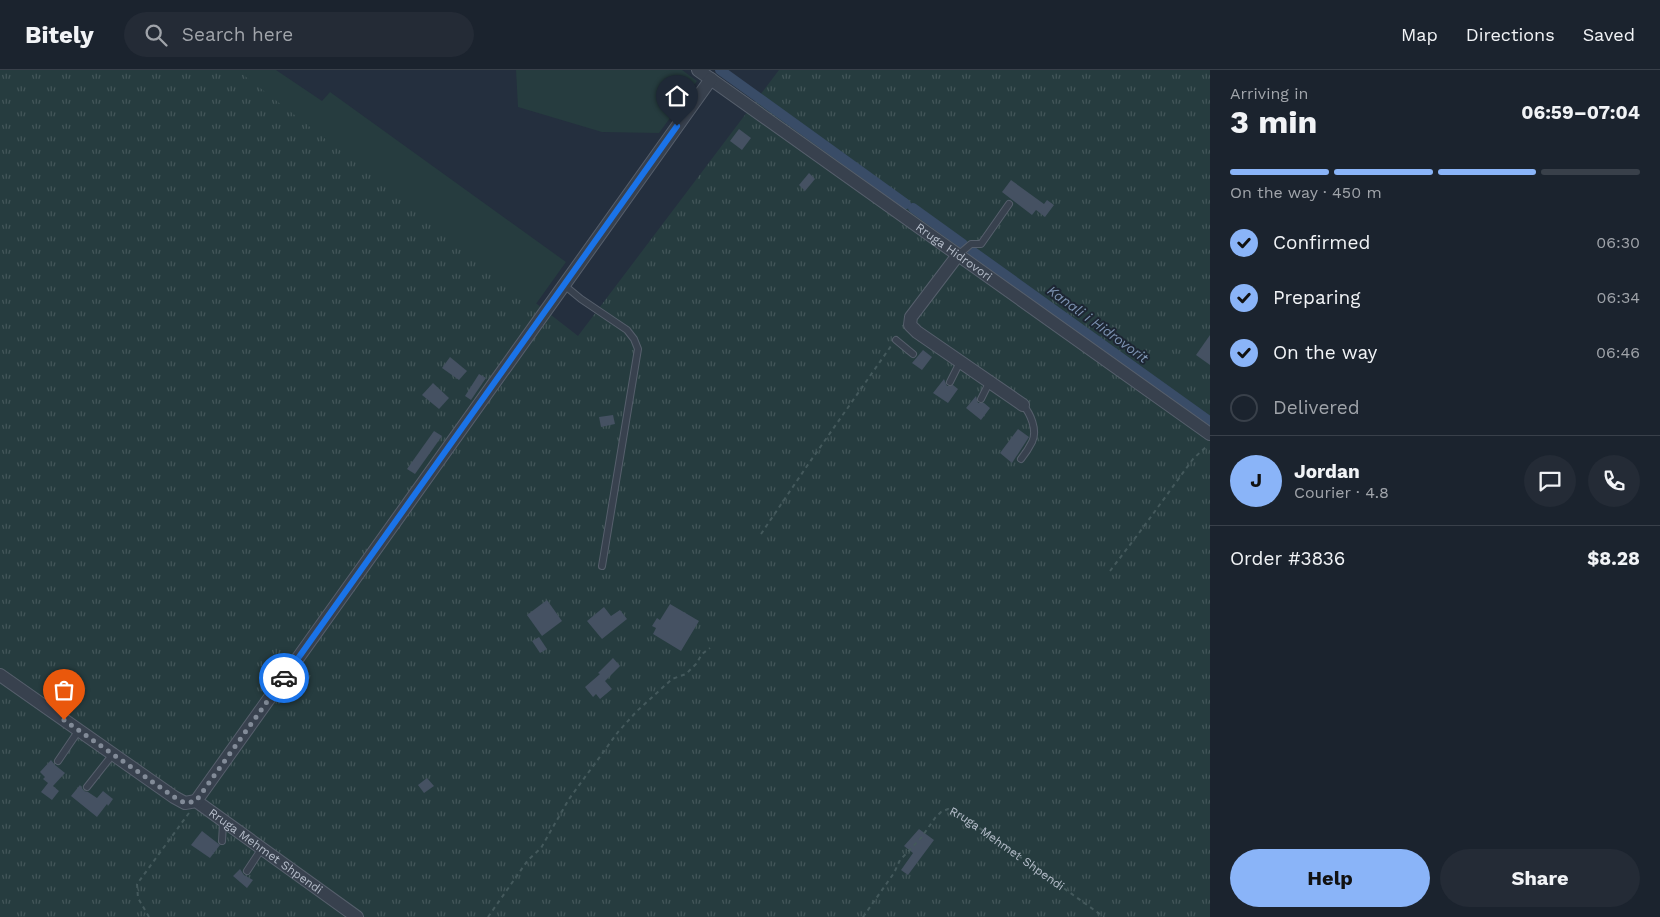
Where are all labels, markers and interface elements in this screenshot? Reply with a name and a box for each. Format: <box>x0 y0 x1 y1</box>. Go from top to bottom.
search box <box>124 12 474 57</box>
text: Bitely <box>25 21 94 49</box>
icon: search <box>142 21 170 49</box>
text: Search here <box>182 23 293 46</box>
text: Map <box>1401 24 1438 45</box>
text: Directions <box>1466 24 1555 45</box>
text: Saved <box>1583 24 1635 45</box>
pin <box>656 75 698 126</box>
icon: home <box>663 82 691 110</box>
text: Arriving in <box>1230 84 1308 103</box>
text: 06:59–07:04 <box>1521 101 1640 124</box>
text: 3 min <box>1230 103 1317 141</box>
text: On the way · 450 m <box>1230 183 1382 202</box>
street label: Rruga Hidrovori <box>913 220 995 284</box>
icon: check <box>1230 229 1258 257</box>
text: Confirmed <box>1273 231 1370 254</box>
text: 06:30 <box>1596 233 1640 252</box>
water label: Kanali i Hidrovorit <box>1045 282 1152 366</box>
icon: check <box>1230 284 1258 312</box>
text: Preparing <box>1273 286 1360 309</box>
text: 06:34 <box>1596 288 1640 307</box>
icon: check <box>1230 339 1258 367</box>
text: On the way <box>1273 341 1377 364</box>
text: 06:46 <box>1596 343 1640 362</box>
text: Delivered <box>1273 396 1360 419</box>
button: chat <box>1524 455 1576 507</box>
button: phone <box>1588 455 1640 507</box>
text: Jordan <box>1294 460 1360 483</box>
text: J <box>1250 469 1262 492</box>
text: Courier · 4.8 <box>1294 483 1389 502</box>
text: Order #3836 <box>1230 547 1345 570</box>
text: $8.28 <box>1587 547 1640 570</box>
courier <box>259 653 309 703</box>
icon: car <box>270 664 298 692</box>
pin <box>43 669 85 720</box>
icon: bag <box>50 676 78 704</box>
street label: Rruga Mehmet Shpendi <box>947 804 1067 893</box>
street label: Rruga Mehmet Shpendi <box>206 805 325 897</box>
button: Help <box>1230 849 1430 907</box>
button: Share <box>1440 849 1640 907</box>

